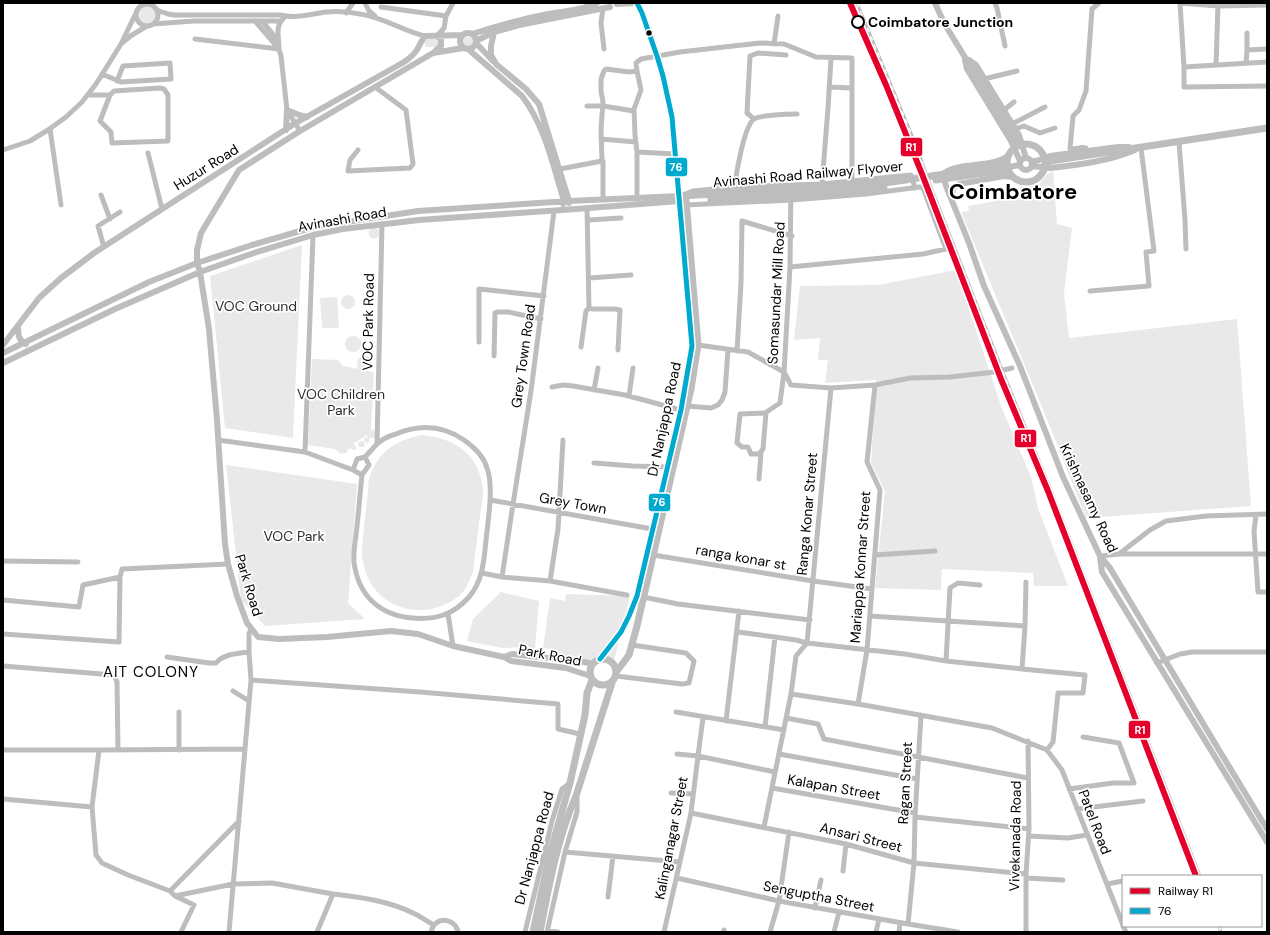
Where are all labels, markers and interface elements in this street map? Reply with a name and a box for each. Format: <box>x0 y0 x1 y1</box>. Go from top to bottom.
place label: Coimbatore Junction <box>868 13 1013 31</box>
marker: Coimbatore Junction <box>851 15 865 29</box>
unlabelled marker <box>644 28 654 38</box>
line badge: R1 <box>900 137 923 157</box>
street label: Huzur Road <box>170 140 242 194</box>
text: R1 <box>906 140 916 154</box>
line badge: 76 <box>665 157 688 177</box>
street label: Avinashi Road Railway Flyover <box>712 157 904 191</box>
text: 76 <box>670 160 682 174</box>
district label: Coimbatore <box>949 177 1077 206</box>
street label: Avinashi Road <box>296 202 388 236</box>
street label: Somasundar Mill Road <box>763 221 789 365</box>
street label: VOC Park Road <box>358 273 378 371</box>
park label: VOC Ground <box>215 297 297 315</box>
street label: Grey Town Road <box>507 303 539 409</box>
street label: Dr Nanjappa Road <box>643 360 685 478</box>
park label: VOC Children Park <box>297 385 385 419</box>
line badge: R1 <box>1014 429 1037 448</box>
text: R1 <box>1021 431 1031 445</box>
street label: Krishnasamy Road <box>1056 441 1122 555</box>
street label: Ranga Konar Street <box>793 452 821 576</box>
street label: Grey Town <box>538 488 608 518</box>
street label: Mariappa Konnar Street <box>846 490 874 644</box>
line badge: 76 <box>648 493 671 512</box>
text: 76 <box>653 495 665 509</box>
park label: VOC Park <box>263 527 325 545</box>
street label: ranga konar st <box>694 540 788 574</box>
street label: Park Road <box>231 552 267 618</box>
street label: Park Road <box>517 640 583 670</box>
district label: AIT COLONY <box>103 662 199 682</box>
line badge: R1 <box>1128 720 1151 739</box>
text: R1 <box>1135 723 1145 737</box>
street label: Ragan Street <box>894 741 916 825</box>
street label: Kalapan Street <box>786 770 882 804</box>
street label: Kalinganagar Street <box>650 775 692 901</box>
street label: Vivekanada Road <box>1005 781 1025 891</box>
street label: Patel Road <box>1074 787 1116 857</box>
street label: Dr Nanjappa Road <box>510 789 558 907</box>
street label: Ansari Street <box>818 818 904 856</box>
legend <box>1122 875 1262 927</box>
street label: Senguptha Street <box>762 876 876 916</box>
text: Railway R1 <box>1158 883 1213 899</box>
text: 76 <box>1158 903 1172 919</box>

